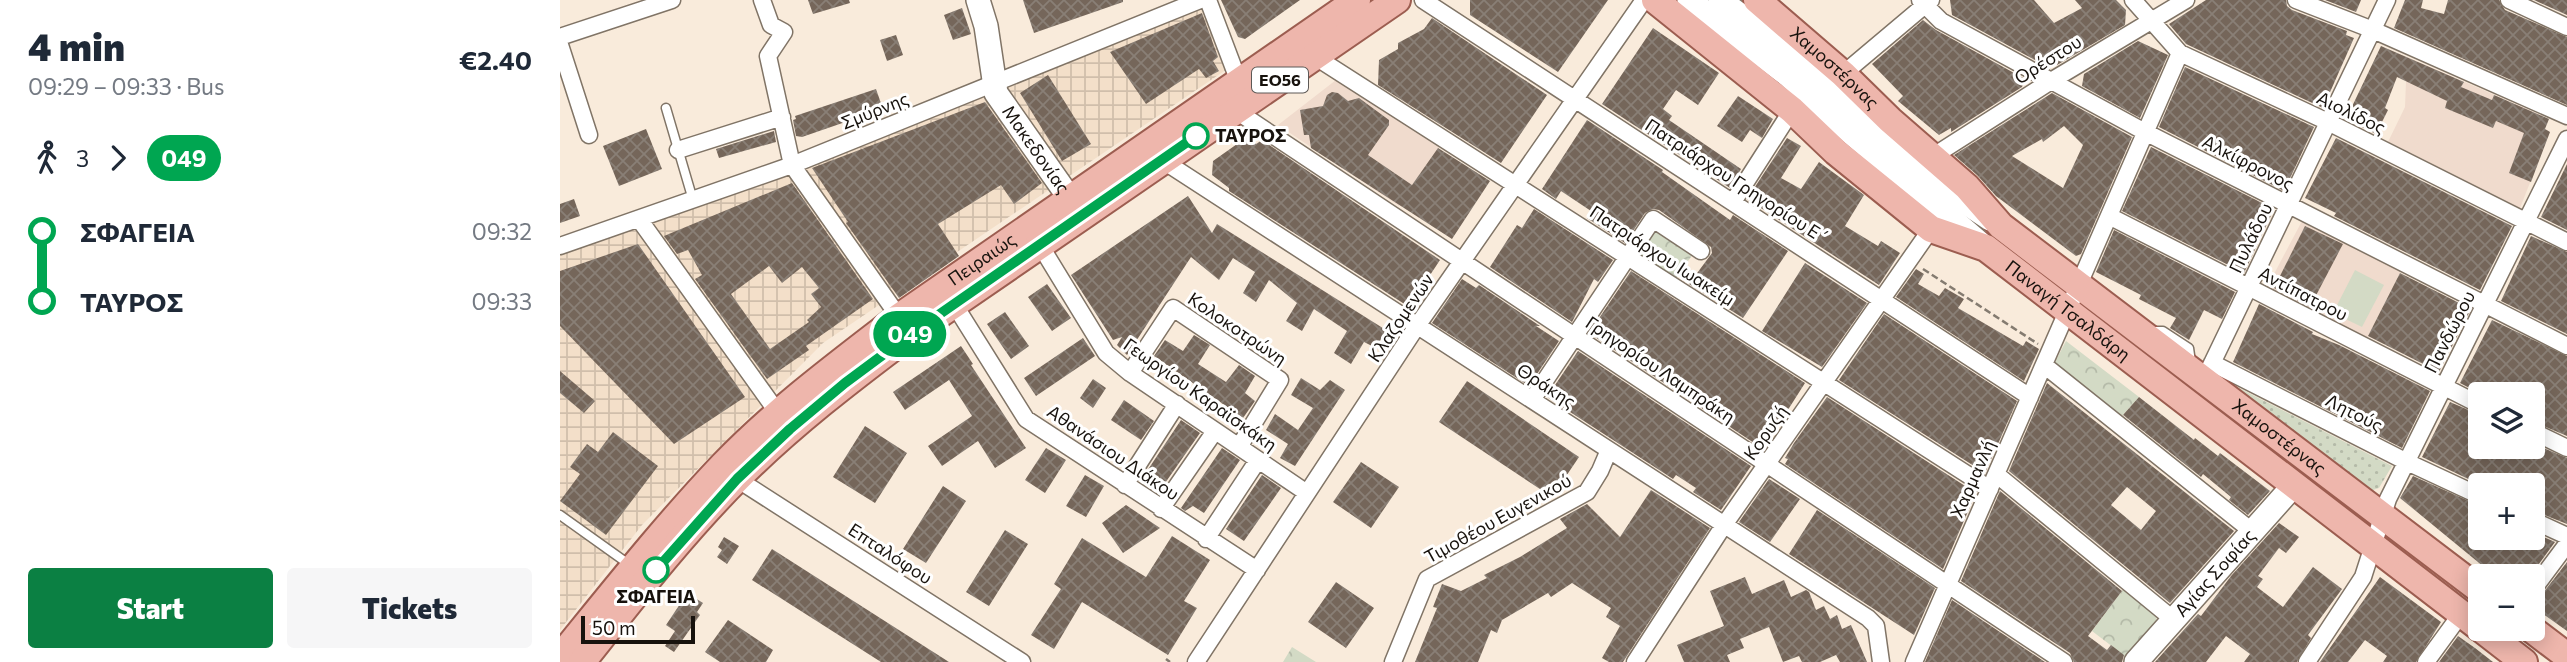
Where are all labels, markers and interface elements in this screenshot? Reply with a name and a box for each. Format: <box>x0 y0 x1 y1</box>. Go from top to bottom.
text: 4 min <box>28 22 125 69</box>
street label: Χαμοστέρνας <box>1786 22 1884 113</box>
street label: Ορέστου <box>2010 30 2085 88</box>
text: €2.40 <box>459 44 532 75</box>
road number: ΕΟ56 <box>1252 68 1308 92</box>
text: 09:29 – 09:33 · Bus <box>28 72 224 100</box>
street label: Αιολίδος <box>2314 86 2389 138</box>
street label: Σμύρνης <box>838 87 912 133</box>
street label: Μακεδονίας <box>998 101 1075 197</box>
street label: Πατριάρχου Γρηγορίου Ε΄ <box>1641 113 1834 249</box>
marker: ΤΑΥΡΟΣ <box>1183 123 1209 149</box>
place label: ΤΑΥΡΟΣ <box>1215 124 1287 146</box>
street label: Αλκίφρονος <box>2199 130 2298 195</box>
icon: walk <box>28 139 66 177</box>
icon: forward <box>99 139 137 177</box>
text: 049 <box>161 143 207 172</box>
text: 3 <box>76 144 89 172</box>
street label: Πυλάδου <box>2224 199 2276 276</box>
street label: Πατριάρχου Ιωακείμ <box>1586 200 1739 310</box>
text: ΣΦΑΓΕΙΑ <box>80 216 195 247</box>
text: 09:32 <box>472 217 532 245</box>
street label: Πειραιώς <box>943 228 1020 290</box>
street label: Παναγή Τσαλδάρη <box>2001 255 2135 365</box>
street label: Αντίπατρου <box>2255 261 2352 325</box>
street label: Κλαζομενών <box>1362 269 1438 366</box>
text: ΤΑΥΡΟΣ <box>80 286 184 317</box>
text: 09:33 <box>471 287 532 315</box>
street label: Κολοκοτρώνη <box>1184 287 1291 369</box>
street label: Πανδώρου <box>2419 287 2479 376</box>
line badge: 049 <box>870 311 950 357</box>
street label: Γρηγορίου Λαμπράκη <box>1582 311 1739 427</box>
text: 049 <box>887 319 933 348</box>
street label: Γεωργίου Καραϊσκάκη <box>1120 333 1281 455</box>
street label: Θράκης <box>1513 358 1580 412</box>
map controls <box>2468 382 2545 641</box>
button: layers <box>2468 382 2545 459</box>
street label: Λητούς <box>2322 388 2387 436</box>
street label: Χαμοστέρνας <box>2228 394 2331 479</box>
street label: Αθανάσιου Διάκου <box>1043 400 1184 505</box>
street label: Κορυζή <box>1738 401 1792 464</box>
street label: Χαρμανλή <box>1945 436 1999 521</box>
street label: Τιμοθέου Ευγενικού <box>1420 469 1575 568</box>
button: + <box>2468 473 2545 550</box>
street label: Επταλόφου <box>845 518 937 588</box>
street label: Αγίας Σοφίας <box>2170 524 2259 621</box>
marker: ΣΦΑΓΕΙΑ <box>643 557 669 583</box>
button: − <box>2468 564 2545 641</box>
button: Start <box>28 568 273 648</box>
button: Tickets <box>287 568 532 648</box>
place label: ΣΦΑΓΕΙΑ <box>616 585 696 607</box>
scale bar <box>581 613 695 645</box>
text: 50 m <box>592 616 636 639</box>

